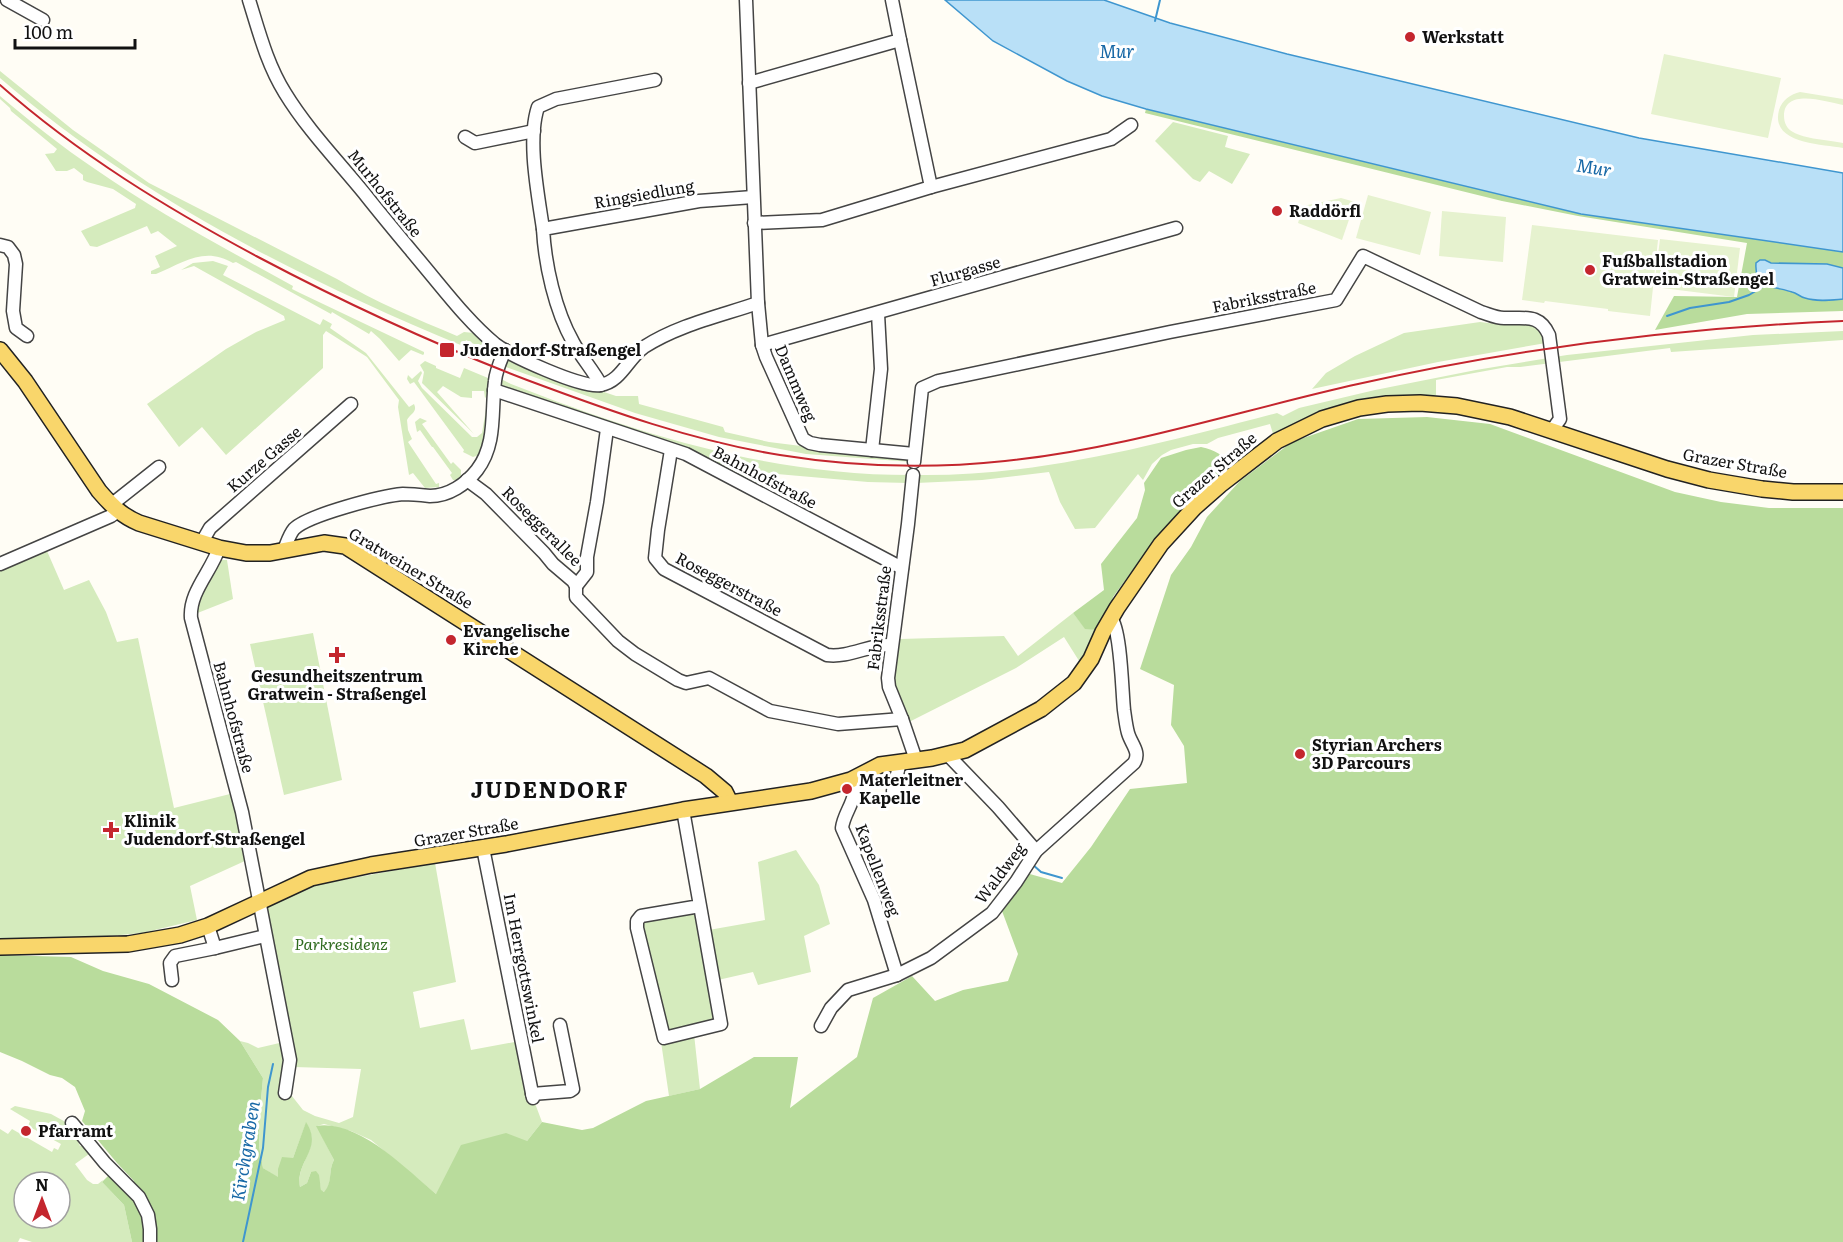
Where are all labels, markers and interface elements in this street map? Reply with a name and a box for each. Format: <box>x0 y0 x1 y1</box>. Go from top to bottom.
scale bar <box>15 12 135 50</box>
text: 100 m <box>24 18 73 45</box>
place label: Werkstatt <box>1422 24 1504 48</box>
marker: Werkstatt <box>1403 30 1417 44</box>
water label: Mur <box>1099 37 1135 64</box>
street label: Murhofstraße <box>343 143 429 242</box>
water label: Mur <box>1575 150 1614 183</box>
street label: Ringsiedlung <box>592 172 696 214</box>
place label: Raddörfl <box>1289 198 1361 222</box>
marker: Raddörfl <box>1270 204 1284 218</box>
place label: Fußballstadion Gratwein-Straßengel <box>1602 248 1775 290</box>
street label: Flurgasse <box>927 249 1003 292</box>
marker: Fußballstadion Gratwein-Straßengel <box>1583 263 1597 277</box>
street label: Fabriksstraße <box>1210 274 1318 318</box>
place label: Judendorf-Straßengel <box>460 337 642 361</box>
street label: Dammweg <box>770 340 824 425</box>
marker: Judendorf-Straßengel <box>438 341 456 359</box>
street label: Kurze Gasse <box>221 419 306 497</box>
street label: Grazer Straße <box>1166 425 1261 513</box>
street label: Bahnhofstraße <box>709 439 822 514</box>
street label: Grazer Straße <box>1681 441 1789 483</box>
street label: Roseggerallee <box>497 480 588 571</box>
street label: Gratweiner Straße <box>345 520 478 614</box>
street label: Roseggerstraße <box>672 545 787 621</box>
street label: Fabriksstraße <box>860 564 896 672</box>
place label: Evangelische Kirche <box>463 618 570 660</box>
marker: Evangelische Kirche <box>444 633 458 647</box>
marker: Gesundheitszentrum Gratwein - Straßengel <box>328 646 346 664</box>
street label: Bahnhofstraße <box>209 658 261 775</box>
place label: Gesundheitszentrum Gratwein - Straßengel <box>248 663 427 705</box>
place label: Styrian Archers 3D Parcours <box>1312 732 1442 774</box>
marker: Styrian Archers 3D Parcours <box>1293 747 1307 761</box>
place label: Materleitner Kapelle <box>859 767 964 809</box>
district label: JUDENDORF <box>471 772 629 805</box>
marker: Materleitner Kapelle <box>840 782 854 796</box>
place label: Klinik Judendorf-Straßengel <box>124 808 306 850</box>
street label: Grazer Straße <box>412 810 520 852</box>
street label: Kapellenweg <box>850 820 908 920</box>
marker: Klinik Judendorf-Straßengel <box>102 821 120 839</box>
street label: Waldweg <box>968 837 1030 908</box>
street label: Im Herrgottswinkel <box>499 891 551 1045</box>
park label: Parkresidenz <box>294 931 388 955</box>
water label: Kirchgraben <box>223 1099 266 1203</box>
place label: Pfarramt <box>38 1118 113 1142</box>
marker: Pfarramt <box>19 1124 33 1138</box>
north arrow <box>12 1170 72 1230</box>
text: N <box>35 1172 49 1196</box>

